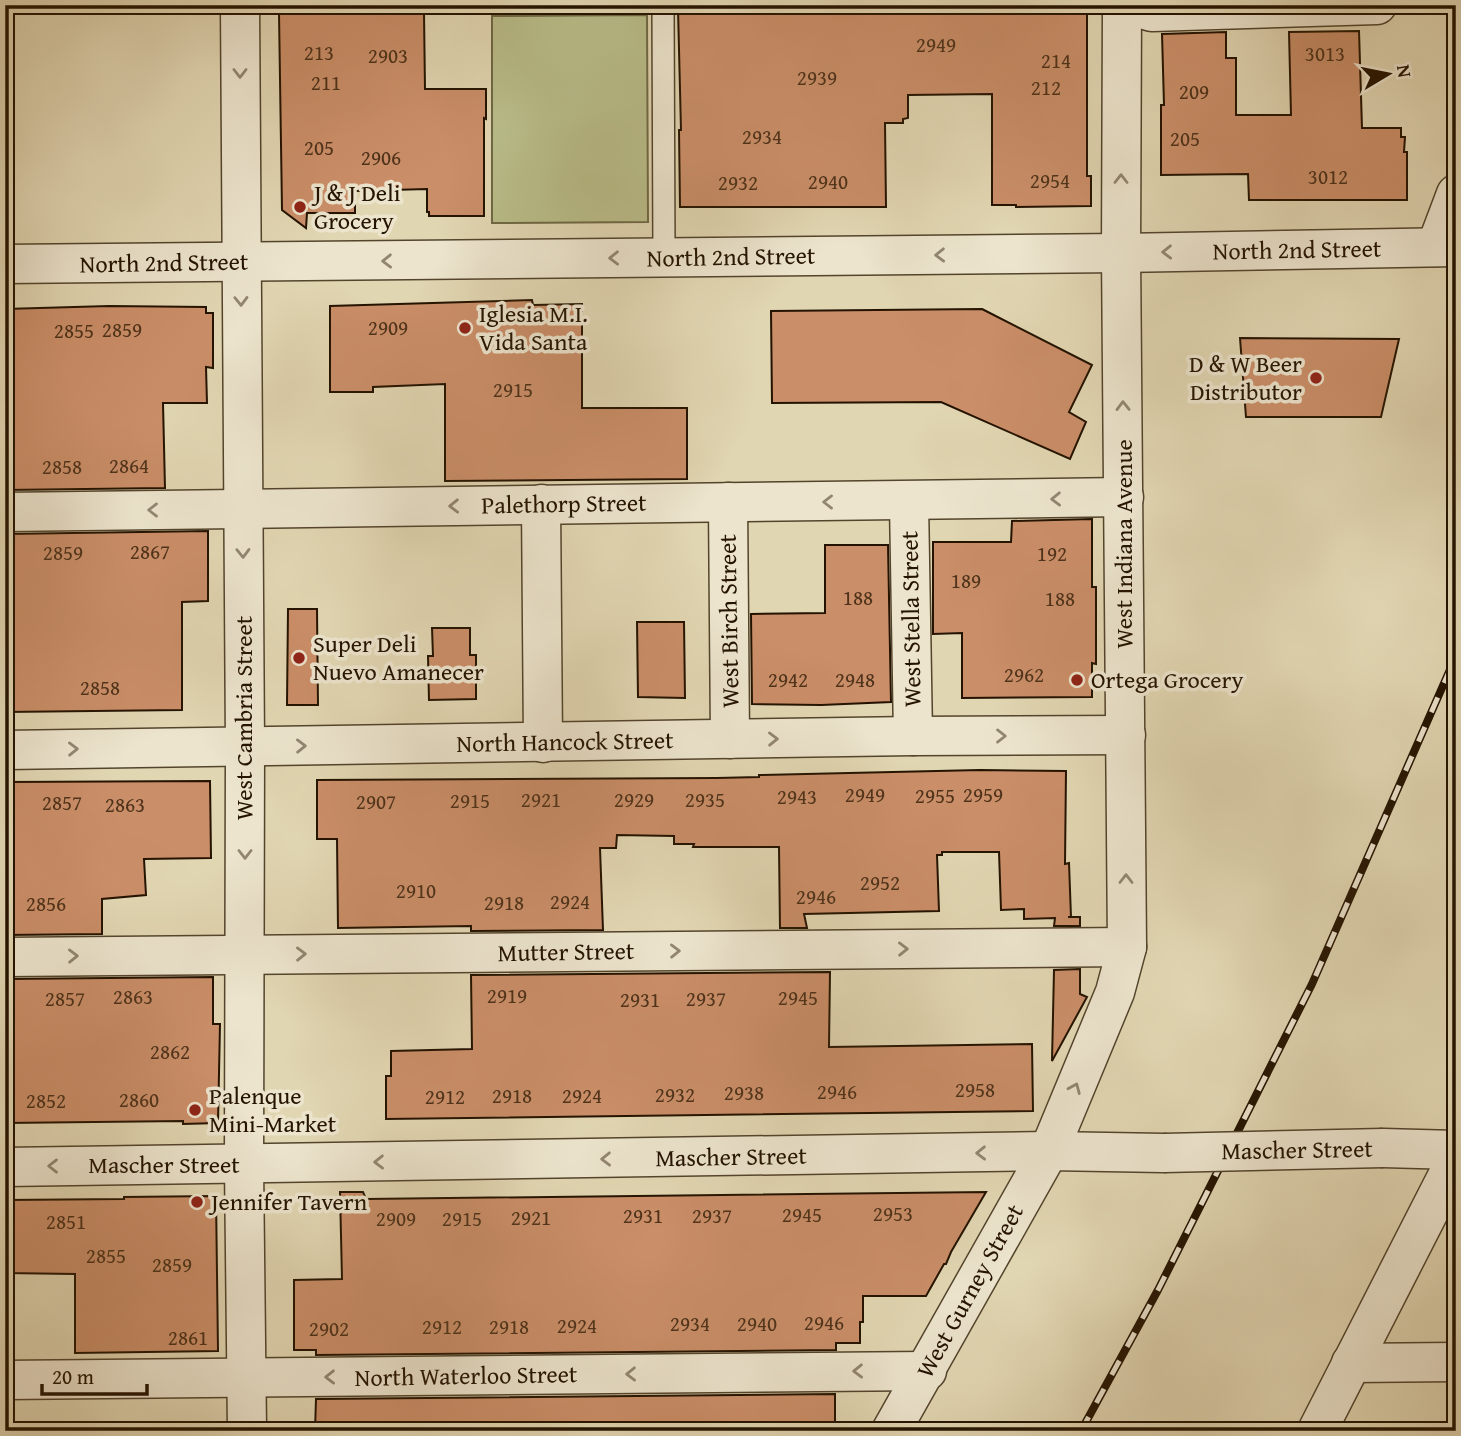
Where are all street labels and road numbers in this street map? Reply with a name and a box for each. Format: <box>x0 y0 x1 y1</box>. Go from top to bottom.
street label: North 2nd Street <box>1212 231 1382 268</box>
street label: North 2nd Street <box>646 238 816 275</box>
street label: North 2nd Street <box>79 244 249 281</box>
street label: West Indiana Avenue <box>1106 439 1141 649</box>
street label: Palethorp Street <box>481 485 647 522</box>
street label: West Stella Street <box>891 530 930 707</box>
street label: West Birch Street <box>709 533 748 708</box>
street label: West Cambria Street <box>226 615 261 820</box>
street label: North Hancock Street <box>456 722 674 761</box>
street label: Mutter Street <box>497 933 635 970</box>
street label: Mascher Street <box>1221 1131 1374 1168</box>
street label: Mascher Street <box>655 1138 808 1175</box>
street label: Mascher Street <box>88 1147 240 1182</box>
street label: West Gurney Street <box>907 1197 1032 1384</box>
street label: North Waterloo Street <box>354 1356 578 1395</box>

